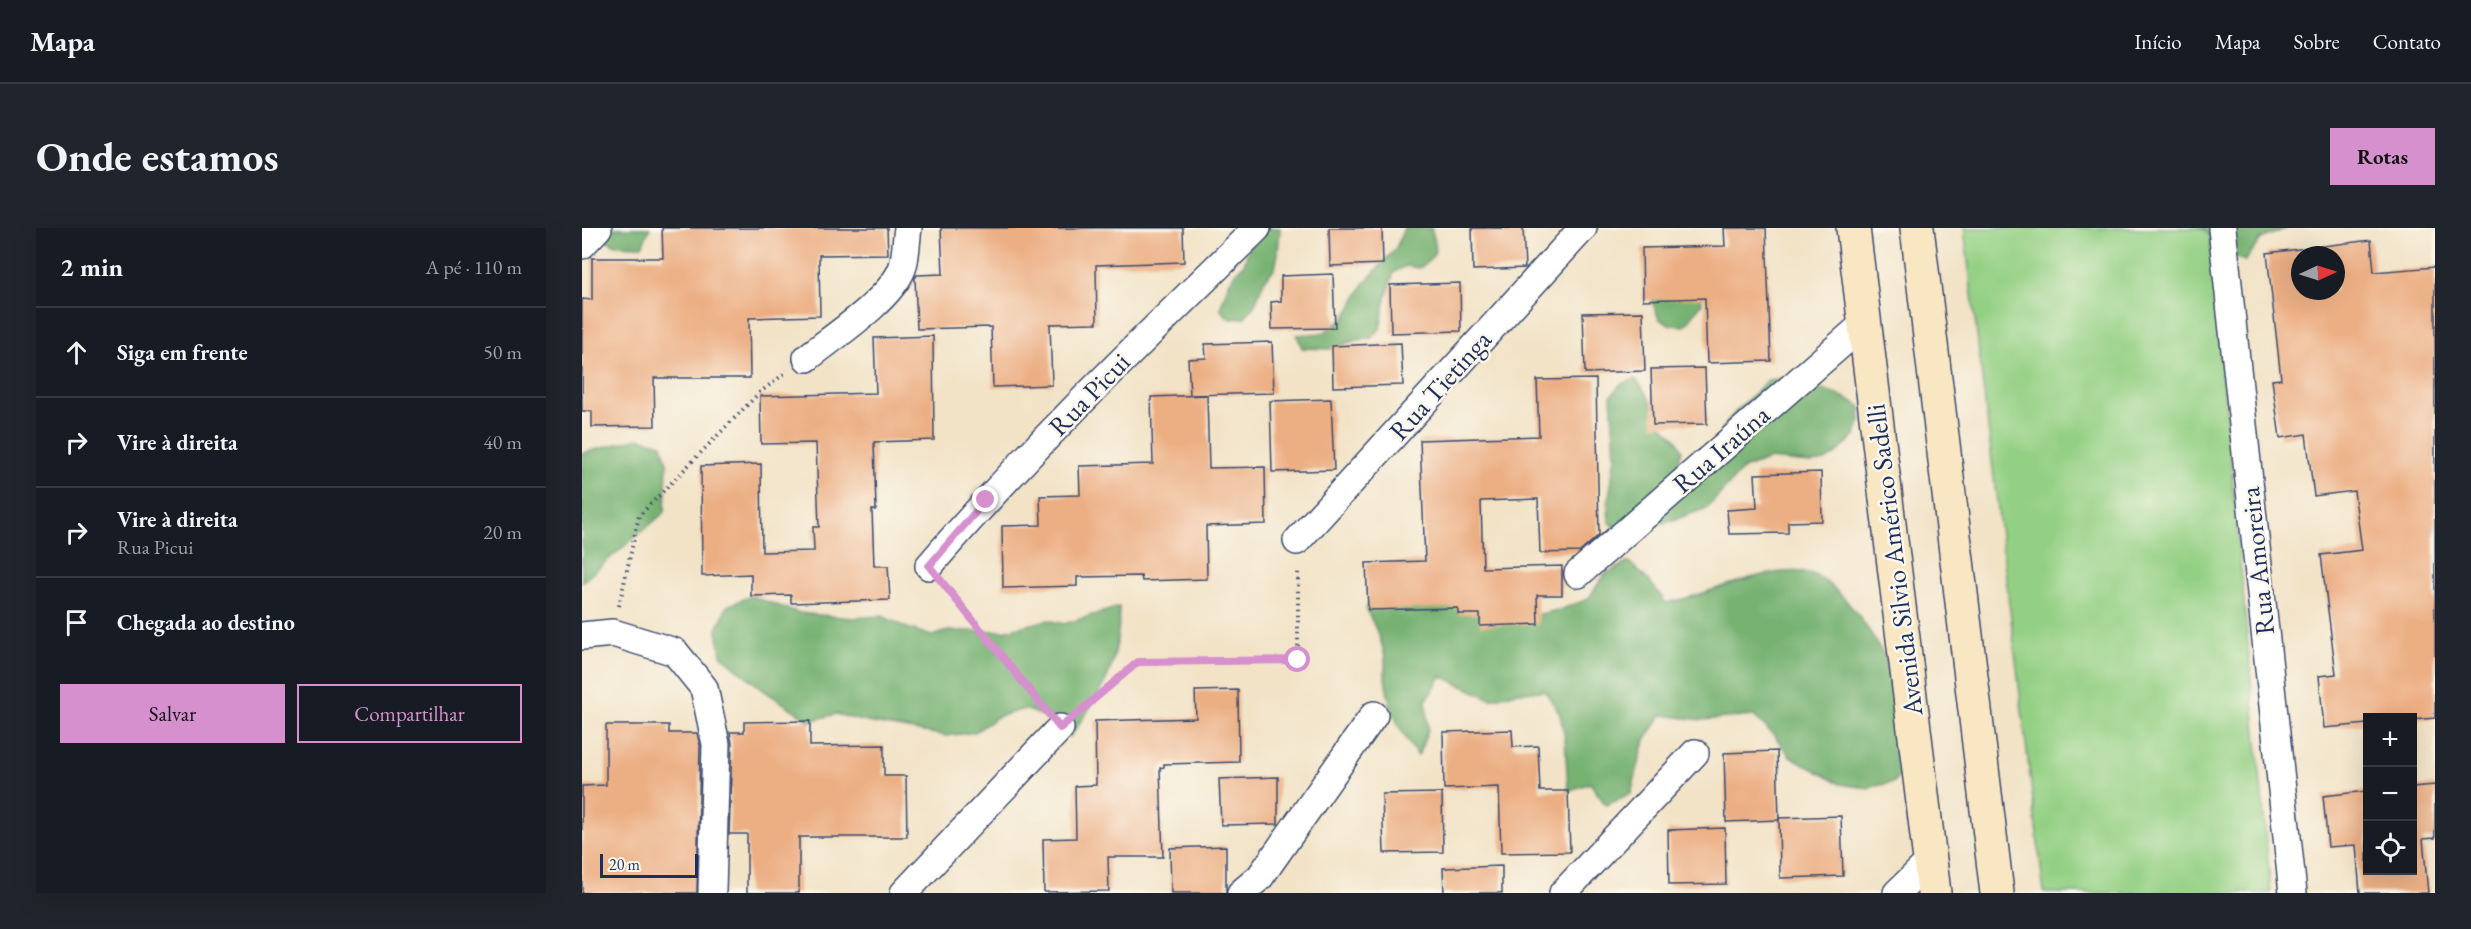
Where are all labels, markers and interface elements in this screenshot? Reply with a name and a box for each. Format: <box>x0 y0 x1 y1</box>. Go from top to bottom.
text: Mapa <box>30 23 95 59</box>
text: Início <box>2134 28 2182 55</box>
text: Mapa <box>2215 28 2260 55</box>
text: Sobre <box>2293 28 2340 55</box>
text: Contato <box>2373 28 2441 55</box>
button: Rotas <box>2330 128 2435 185</box>
text: Onde estamos <box>36 129 279 184</box>
north arrow <box>2291 246 2345 300</box>
text: 2 min <box>60 250 123 284</box>
text: A pé · 110 m <box>426 254 522 280</box>
street label: Rua Tietinga <box>1381 322 1499 448</box>
icon: ahead <box>60 336 93 369</box>
text: Siga em frente <box>117 338 248 367</box>
text: 50 m <box>483 339 522 365</box>
street label: Rua Picui <box>1041 345 1138 443</box>
street label: Rua Iraúna <box>1665 397 1777 501</box>
street label: Avenida Silvio Américo Sadelli <box>1857 402 1931 719</box>
icon: right <box>60 426 93 459</box>
text: Vire à direita <box>117 428 238 457</box>
text: 40 m <box>483 429 522 455</box>
street label: Rua Amoreira <box>2232 485 2282 637</box>
route end <box>972 486 998 512</box>
text: Vire à direita <box>117 505 238 534</box>
icon: right <box>60 516 93 549</box>
text: 20 m <box>483 519 522 545</box>
text: Rua Picui <box>117 534 193 560</box>
icon: arrive <box>60 606 93 639</box>
text: Chegada ao destino <box>117 608 295 637</box>
route start <box>1284 646 1310 672</box>
button: Salvar <box>60 684 285 743</box>
button: Compartilhar <box>297 684 522 743</box>
map controls <box>2363 713 2417 875</box>
button: + <box>2363 713 2417 767</box>
button: − <box>2363 767 2417 821</box>
button: locate <box>2363 821 2417 875</box>
scale bar <box>600 851 698 878</box>
text: 20 m <box>609 854 640 875</box>

